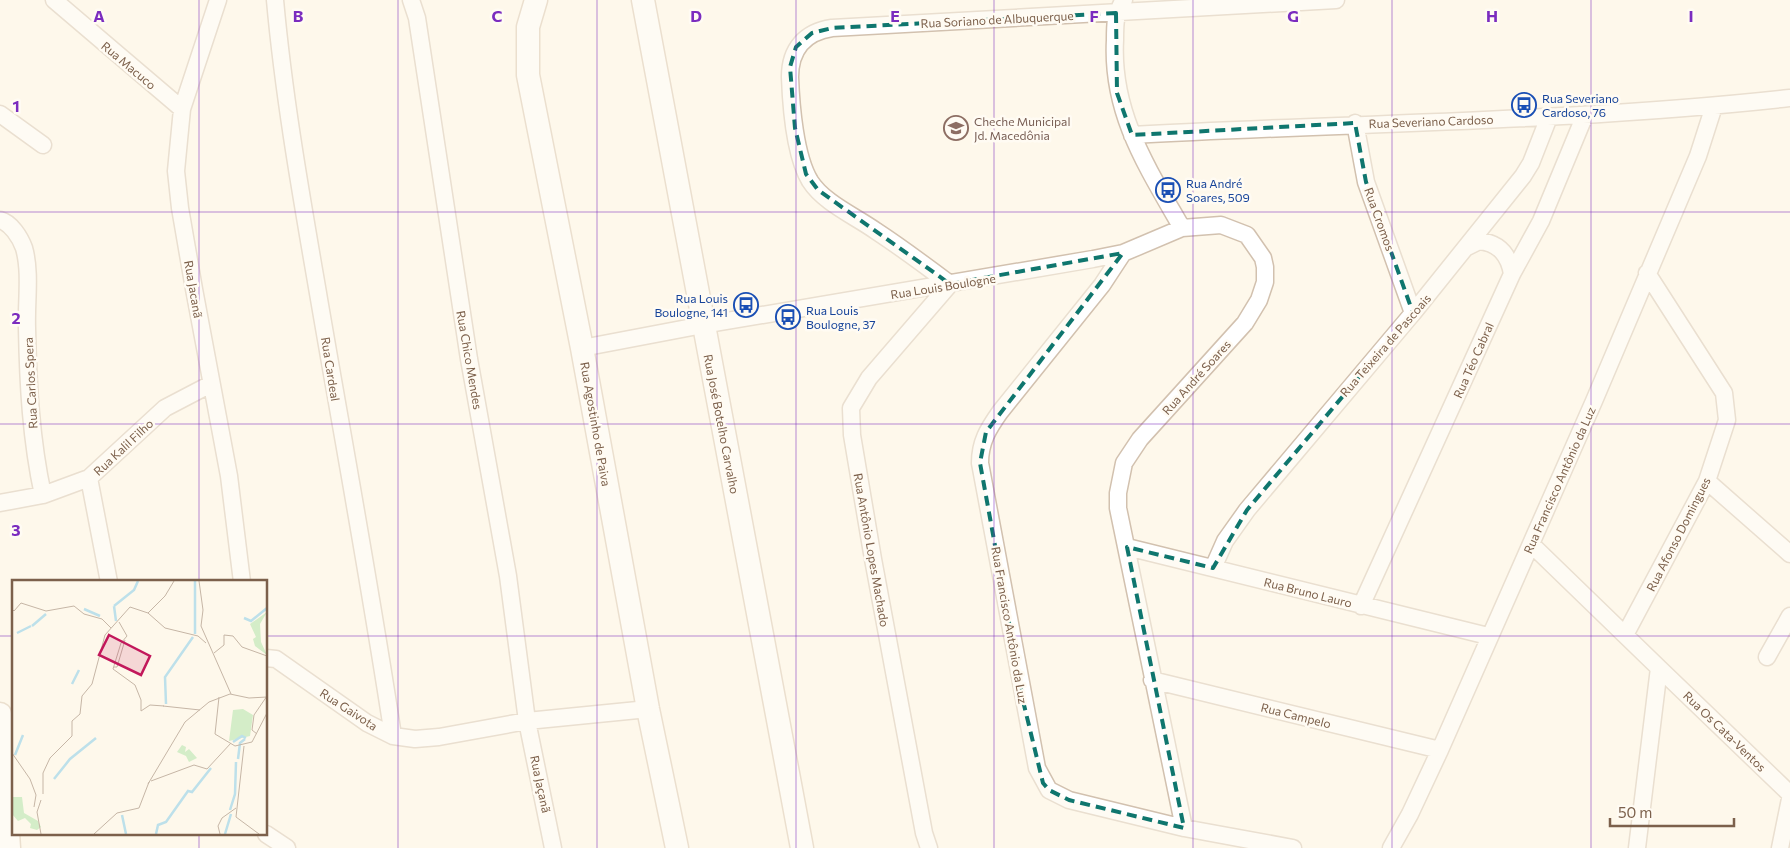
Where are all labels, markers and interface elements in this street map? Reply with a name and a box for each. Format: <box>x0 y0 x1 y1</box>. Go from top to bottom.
text: A <box>93 6 105 25</box>
text: B <box>293 6 304 25</box>
text: C <box>492 6 503 25</box>
text: D <box>690 6 702 25</box>
text: E <box>890 6 900 25</box>
text: F <box>1089 6 1099 25</box>
text: G <box>1287 6 1299 25</box>
text: H <box>1486 6 1498 25</box>
text: I <box>1688 6 1694 25</box>
street label: Rua Soriano de Albuquerque <box>920 8 1074 30</box>
street label: Rua Macuco <box>99 38 159 92</box>
place label: Rua Severiano Cardoso, 76 <box>1542 91 1619 119</box>
bus stop icon: Rua Severiano Cardoso, 76 <box>1511 92 1537 118</box>
text: 1 <box>12 96 20 115</box>
street label: Rua Severiano Cardoso <box>1368 112 1494 130</box>
place label: Cheche Municipal Jd. Macedônia <box>974 114 1070 143</box>
school or university icon: Cheche Municipal Jd. Macedônia <box>943 115 969 141</box>
place label: Rua André Soares, 509 <box>1186 176 1250 204</box>
bus stop icon: Rua André Soares, 509 <box>1155 177 1181 203</box>
street label: Rua Cromos <box>1362 185 1398 253</box>
street label: Rua Jacanã <box>181 259 206 319</box>
street label: Rua Louis Boulogne <box>889 271 997 301</box>
place label: Rua Louis Boulogne, 141 <box>654 291 728 319</box>
street label: Rua Teixeira de Pascoais <box>1337 291 1433 399</box>
bus stop icon: Rua Louis Boulogne, 141 <box>733 292 759 318</box>
place label: Rua Louis Boulogne, 37 <box>806 303 876 331</box>
bus stop icon: Rua Louis Boulogne, 37 <box>775 304 801 330</box>
text: 2 <box>11 308 21 327</box>
street label: Rua Chico Mendes <box>454 309 486 411</box>
street label: Rua Téo Cabral <box>1450 320 1496 400</box>
street label: Rua Cardeal <box>319 336 343 402</box>
street label: Rua Carlos Spera <box>21 337 39 429</box>
street label: Rua André Soares <box>1159 337 1233 417</box>
street label: Rua José Botelho Carvalho <box>701 353 742 495</box>
street label: Rua Agostinho de Paiva <box>578 361 614 487</box>
street label: Rua Francisco Antônio da Luz <box>1520 404 1598 556</box>
street label: Rua Kalil Filho <box>90 416 156 478</box>
street label: Rua Antônio Lopes Machado <box>852 472 892 628</box>
street label: Rua Afonso Domingues <box>1643 475 1713 593</box>
text: 3 <box>11 520 21 539</box>
street label: Rua Francisco Antônio da Luz <box>989 545 1031 705</box>
street label: Rua Bruno Lauro <box>1262 574 1354 610</box>
inset map <box>12 580 268 836</box>
street label: Rua Gaivota <box>318 685 380 733</box>
street label: Rua Os Cata-Ventos <box>1681 688 1769 774</box>
street label: Rua Campelo <box>1259 700 1333 730</box>
street label: Rua Jaçanã <box>527 754 554 814</box>
scale bar <box>1610 796 1734 828</box>
text: 50 m <box>1618 803 1652 821</box>

